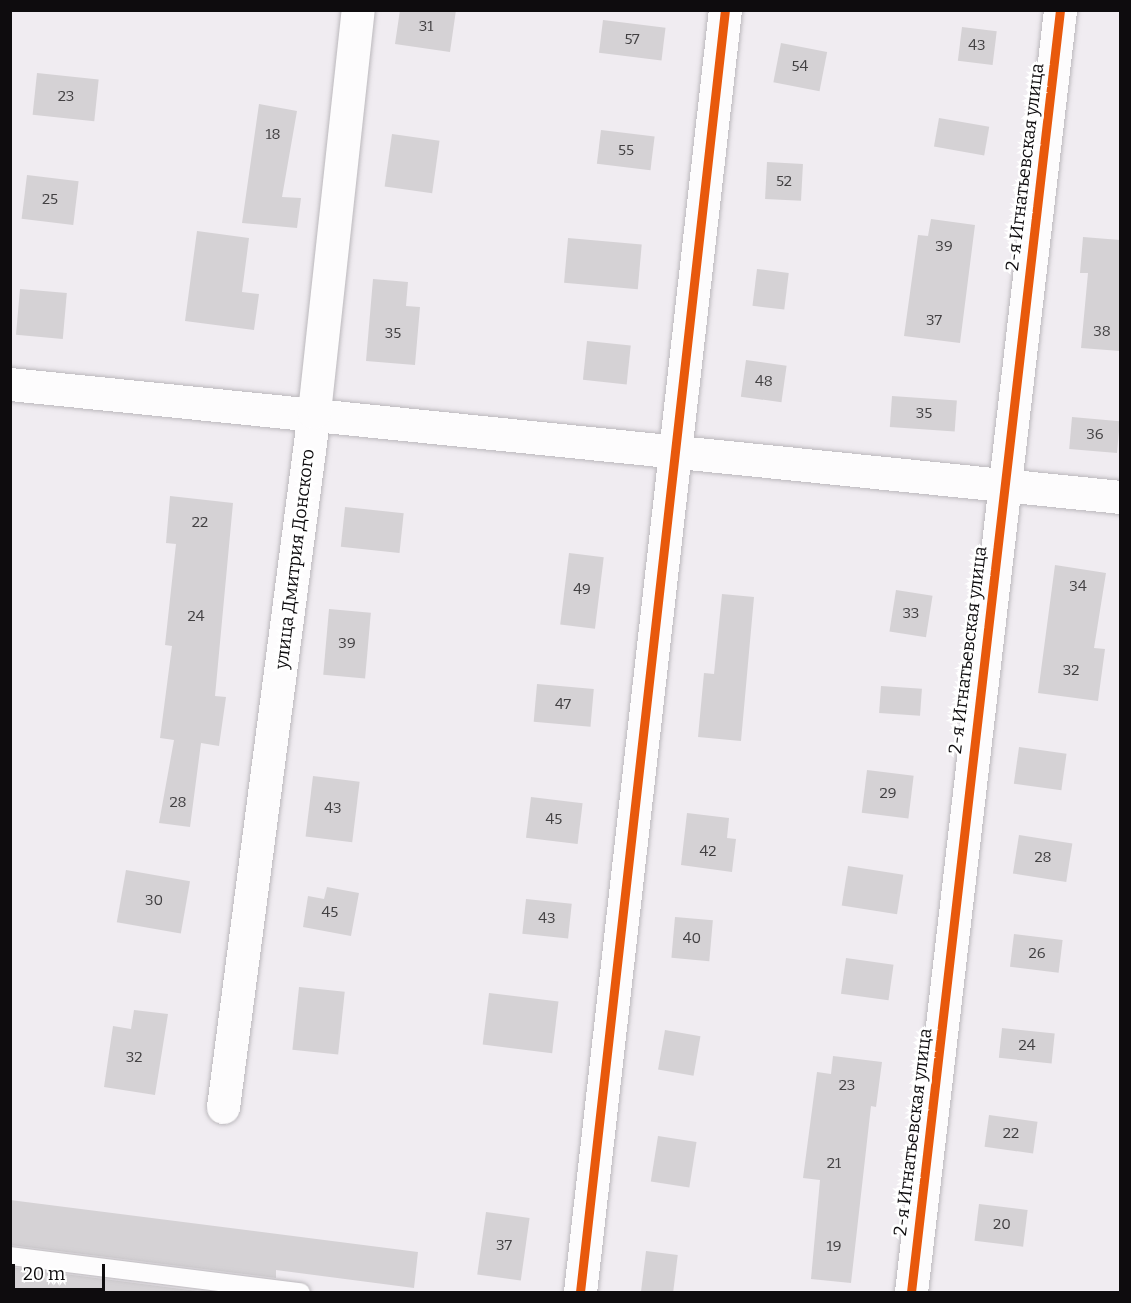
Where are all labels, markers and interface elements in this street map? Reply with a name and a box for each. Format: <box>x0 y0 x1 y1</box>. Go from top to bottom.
house number: 31 <box>419 18 433 36</box>
house number: 57 <box>624 31 640 49</box>
house number: 43 <box>968 37 986 55</box>
house number: 54 <box>792 58 808 76</box>
street label: 2-я Игнатьевская улица <box>1002 62 1048 272</box>
house number: 23 <box>58 88 74 106</box>
house number: 18 <box>265 126 281 144</box>
house number: 55 <box>618 142 634 160</box>
house number: 52 <box>776 173 792 191</box>
house number: 25 <box>42 191 58 209</box>
house number: 39 <box>935 238 953 256</box>
house number: 37 <box>926 312 942 330</box>
house number: 38 <box>1093 323 1111 341</box>
house number: 35 <box>385 325 401 343</box>
house number: 48 <box>755 373 773 391</box>
house number: 35 <box>916 405 932 423</box>
house number: 36 <box>1086 426 1104 444</box>
street label: улица Дмитрия Донского <box>271 448 319 670</box>
house number: 22 <box>192 514 208 532</box>
street label: 2-я Игнатьевская улица <box>945 545 991 755</box>
house number: 34 <box>1069 578 1087 596</box>
house number: 49 <box>573 581 591 599</box>
house number: 33 <box>903 605 919 623</box>
house number: 24 <box>188 608 204 626</box>
house number: 39 <box>338 635 356 653</box>
house number: 32 <box>1063 662 1079 680</box>
house number: 47 <box>555 696 571 714</box>
house number: 29 <box>880 785 896 803</box>
house number: 28 <box>169 794 187 812</box>
house number: 43 <box>324 800 342 818</box>
house number: 45 <box>546 811 562 829</box>
house number: 42 <box>700 843 716 861</box>
house number: 28 <box>1034 849 1052 867</box>
house number: 30 <box>145 892 163 910</box>
house number: 45 <box>322 904 338 922</box>
house number: 43 <box>538 910 556 928</box>
house number: 40 <box>683 930 701 948</box>
house number: 26 <box>1029 945 1045 963</box>
street label: 2-я Игнатьевская улица <box>890 1027 936 1237</box>
house number: 24 <box>1019 1037 1035 1055</box>
house number: 32 <box>126 1049 142 1067</box>
house number: 23 <box>839 1077 855 1095</box>
house number: 22 <box>1003 1125 1019 1143</box>
house number: 21 <box>827 1155 841 1173</box>
house number: 20 <box>993 1216 1011 1234</box>
house number: 37 <box>496 1237 512 1255</box>
house number: 19 <box>827 1238 841 1256</box>
scale bar <box>15 1252 108 1290</box>
text: 20 m <box>23 1263 65 1285</box>

